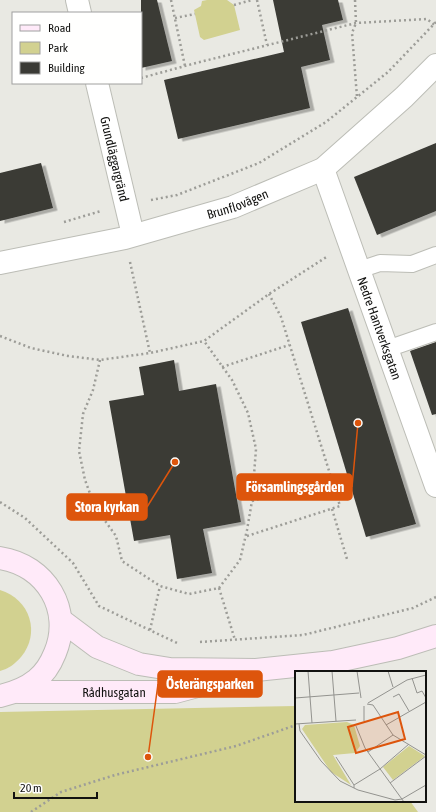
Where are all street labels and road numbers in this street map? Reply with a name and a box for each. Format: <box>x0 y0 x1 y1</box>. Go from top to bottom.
street label: Grundläggargränd <box>98 115 132 203</box>
street label: Brunflovägen <box>205 186 270 222</box>
street label: Nedre Hantverksgatan <box>355 275 405 381</box>
street label: Rådhusgatan <box>82 685 146 700</box>

